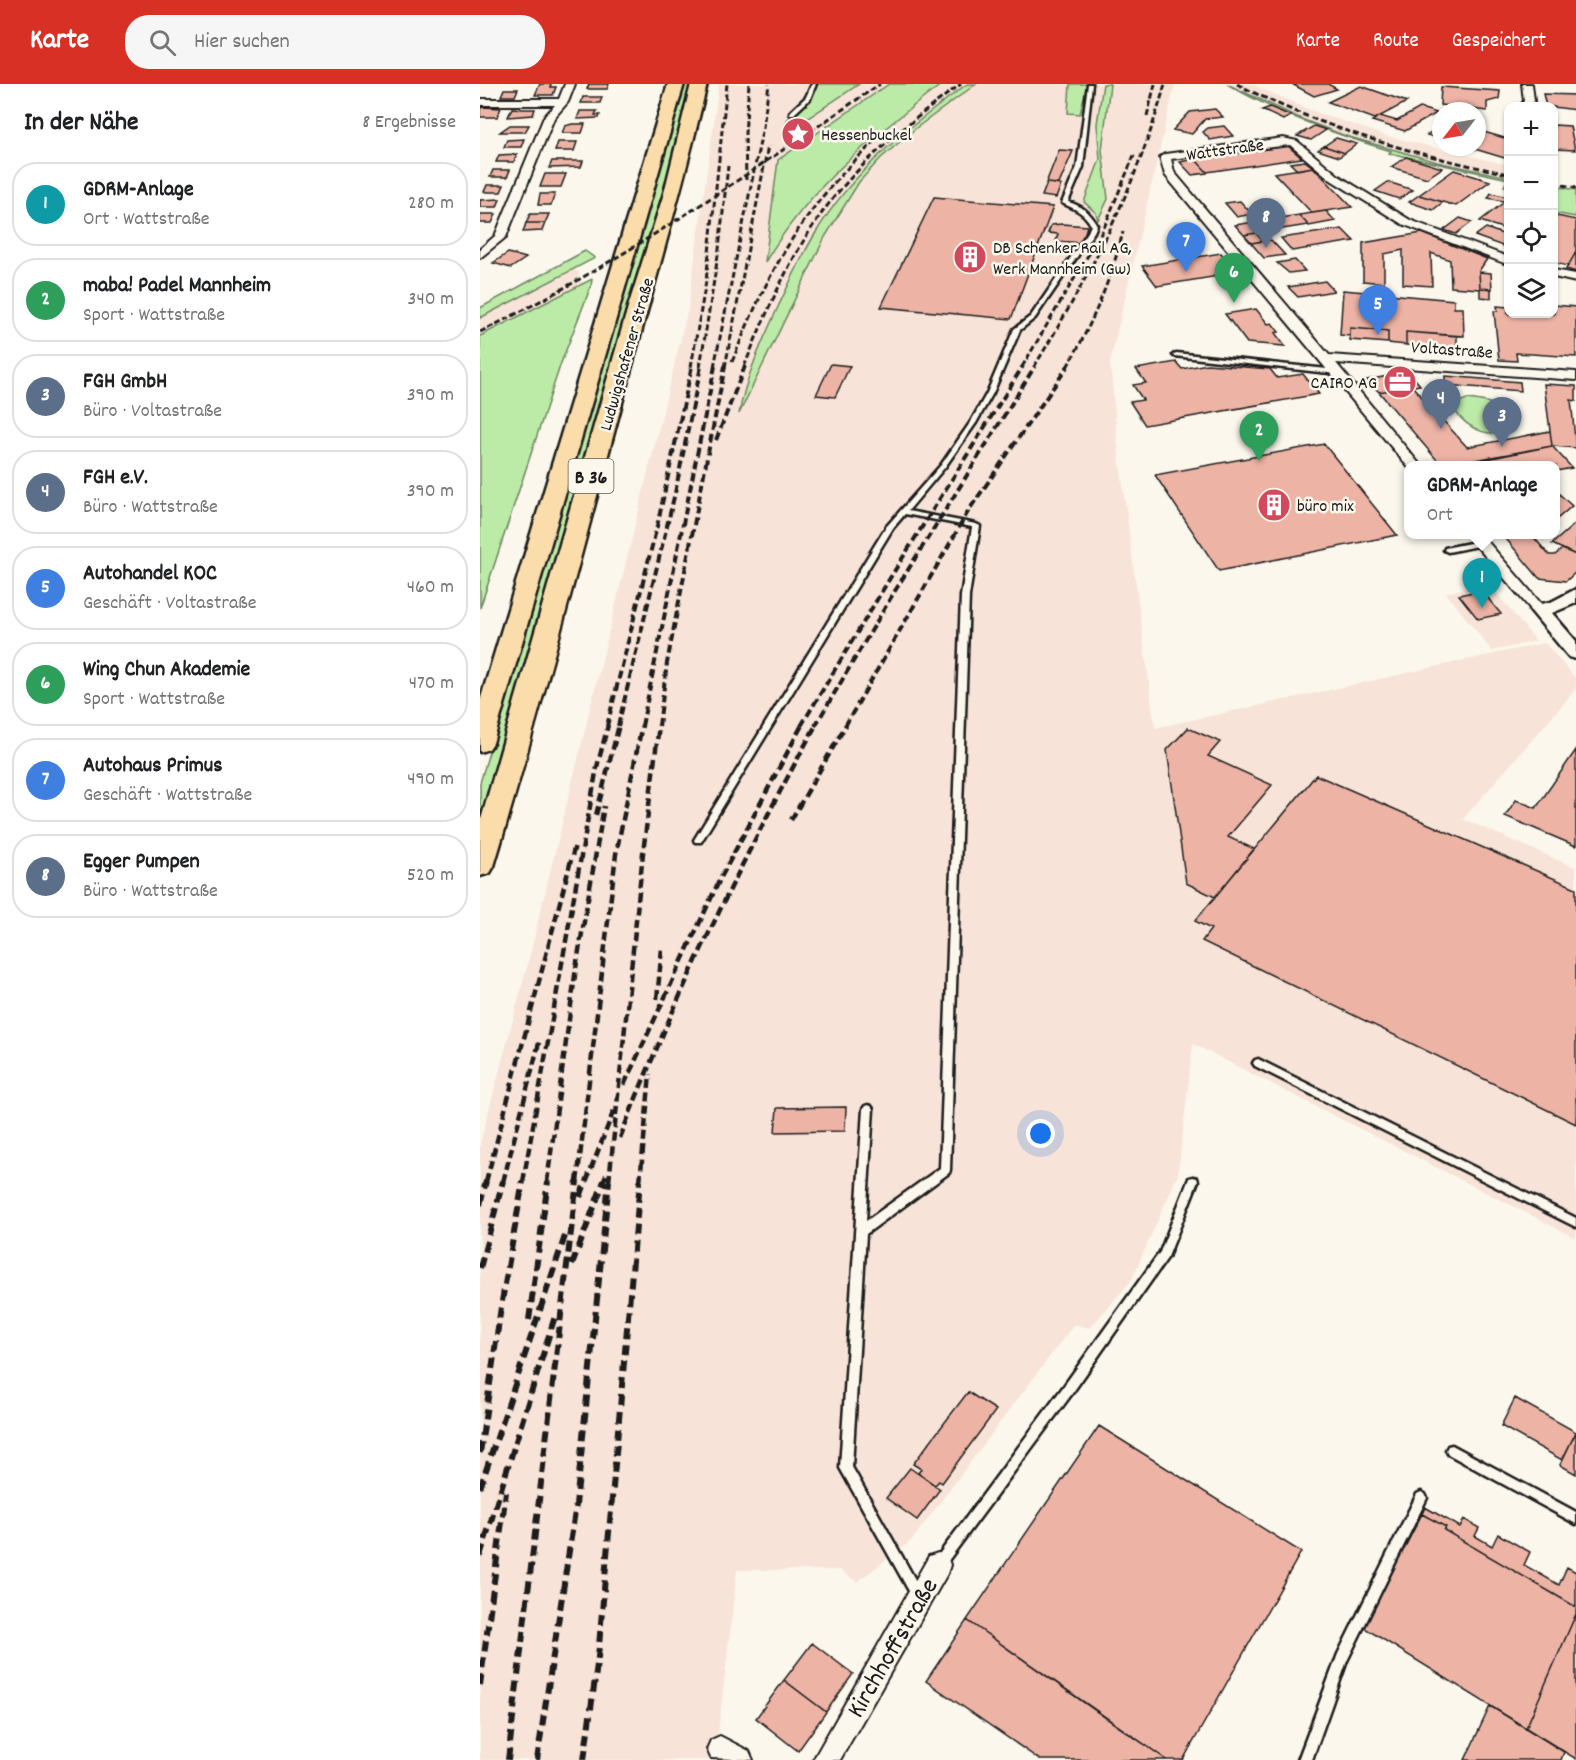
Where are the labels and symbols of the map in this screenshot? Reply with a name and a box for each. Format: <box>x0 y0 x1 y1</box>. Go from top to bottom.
north arrow <box>1432 102 1486 156</box>
place icon: Hessenbuckel <box>780 116 816 152</box>
place label: Hessenbuckel <box>821 124 913 149</box>
street label: Wattstraße <box>1185 134 1266 169</box>
pin: 8 <box>1246 198 1286 248</box>
pin: 7 <box>1166 222 1206 272</box>
place label: DB Schenker Rail AG, Werk Mannheim (Gw) <box>993 237 1132 283</box>
building icon: DB Schenker Rail AG, Werk Mannheim (Gw) <box>952 239 988 275</box>
pin: 6 <box>1214 254 1254 303</box>
street label: Ludwigshafener Straße <box>595 275 662 434</box>
pin: 5 <box>1358 286 1398 335</box>
street label: Voltastraße <box>1410 336 1494 367</box>
office icon: CAIRO AG <box>1382 364 1418 400</box>
place label: CAIRO AG <box>1311 372 1377 397</box>
pin: 4 <box>1422 380 1460 429</box>
pin: 3 <box>1482 398 1522 447</box>
pin: 2 <box>1240 412 1278 461</box>
road number: B 36 <box>568 459 614 493</box>
building icon: büro mix <box>1256 487 1292 523</box>
place label: büro mix <box>1297 495 1354 520</box>
pin: 1 <box>1462 558 1502 608</box>
your location <box>1026 1119 1055 1148</box>
street label: Kirchhoffstraße <box>839 1572 949 1726</box>

